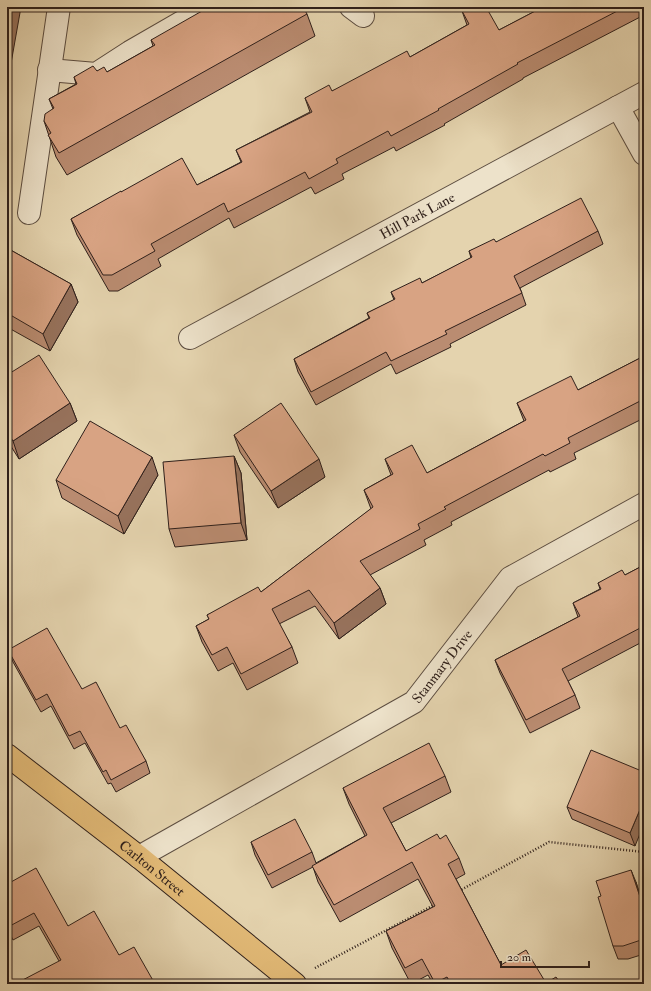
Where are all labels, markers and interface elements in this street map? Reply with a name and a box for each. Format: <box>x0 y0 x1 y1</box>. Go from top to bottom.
street label: Hill Park Lane <box>377 189 458 243</box>
street label: Stanmary Drive <box>408 626 476 707</box>
street label: Carlton Street <box>116 837 189 900</box>
scale bar <box>501 943 589 969</box>
text: 20 m <box>507 950 532 965</box>

